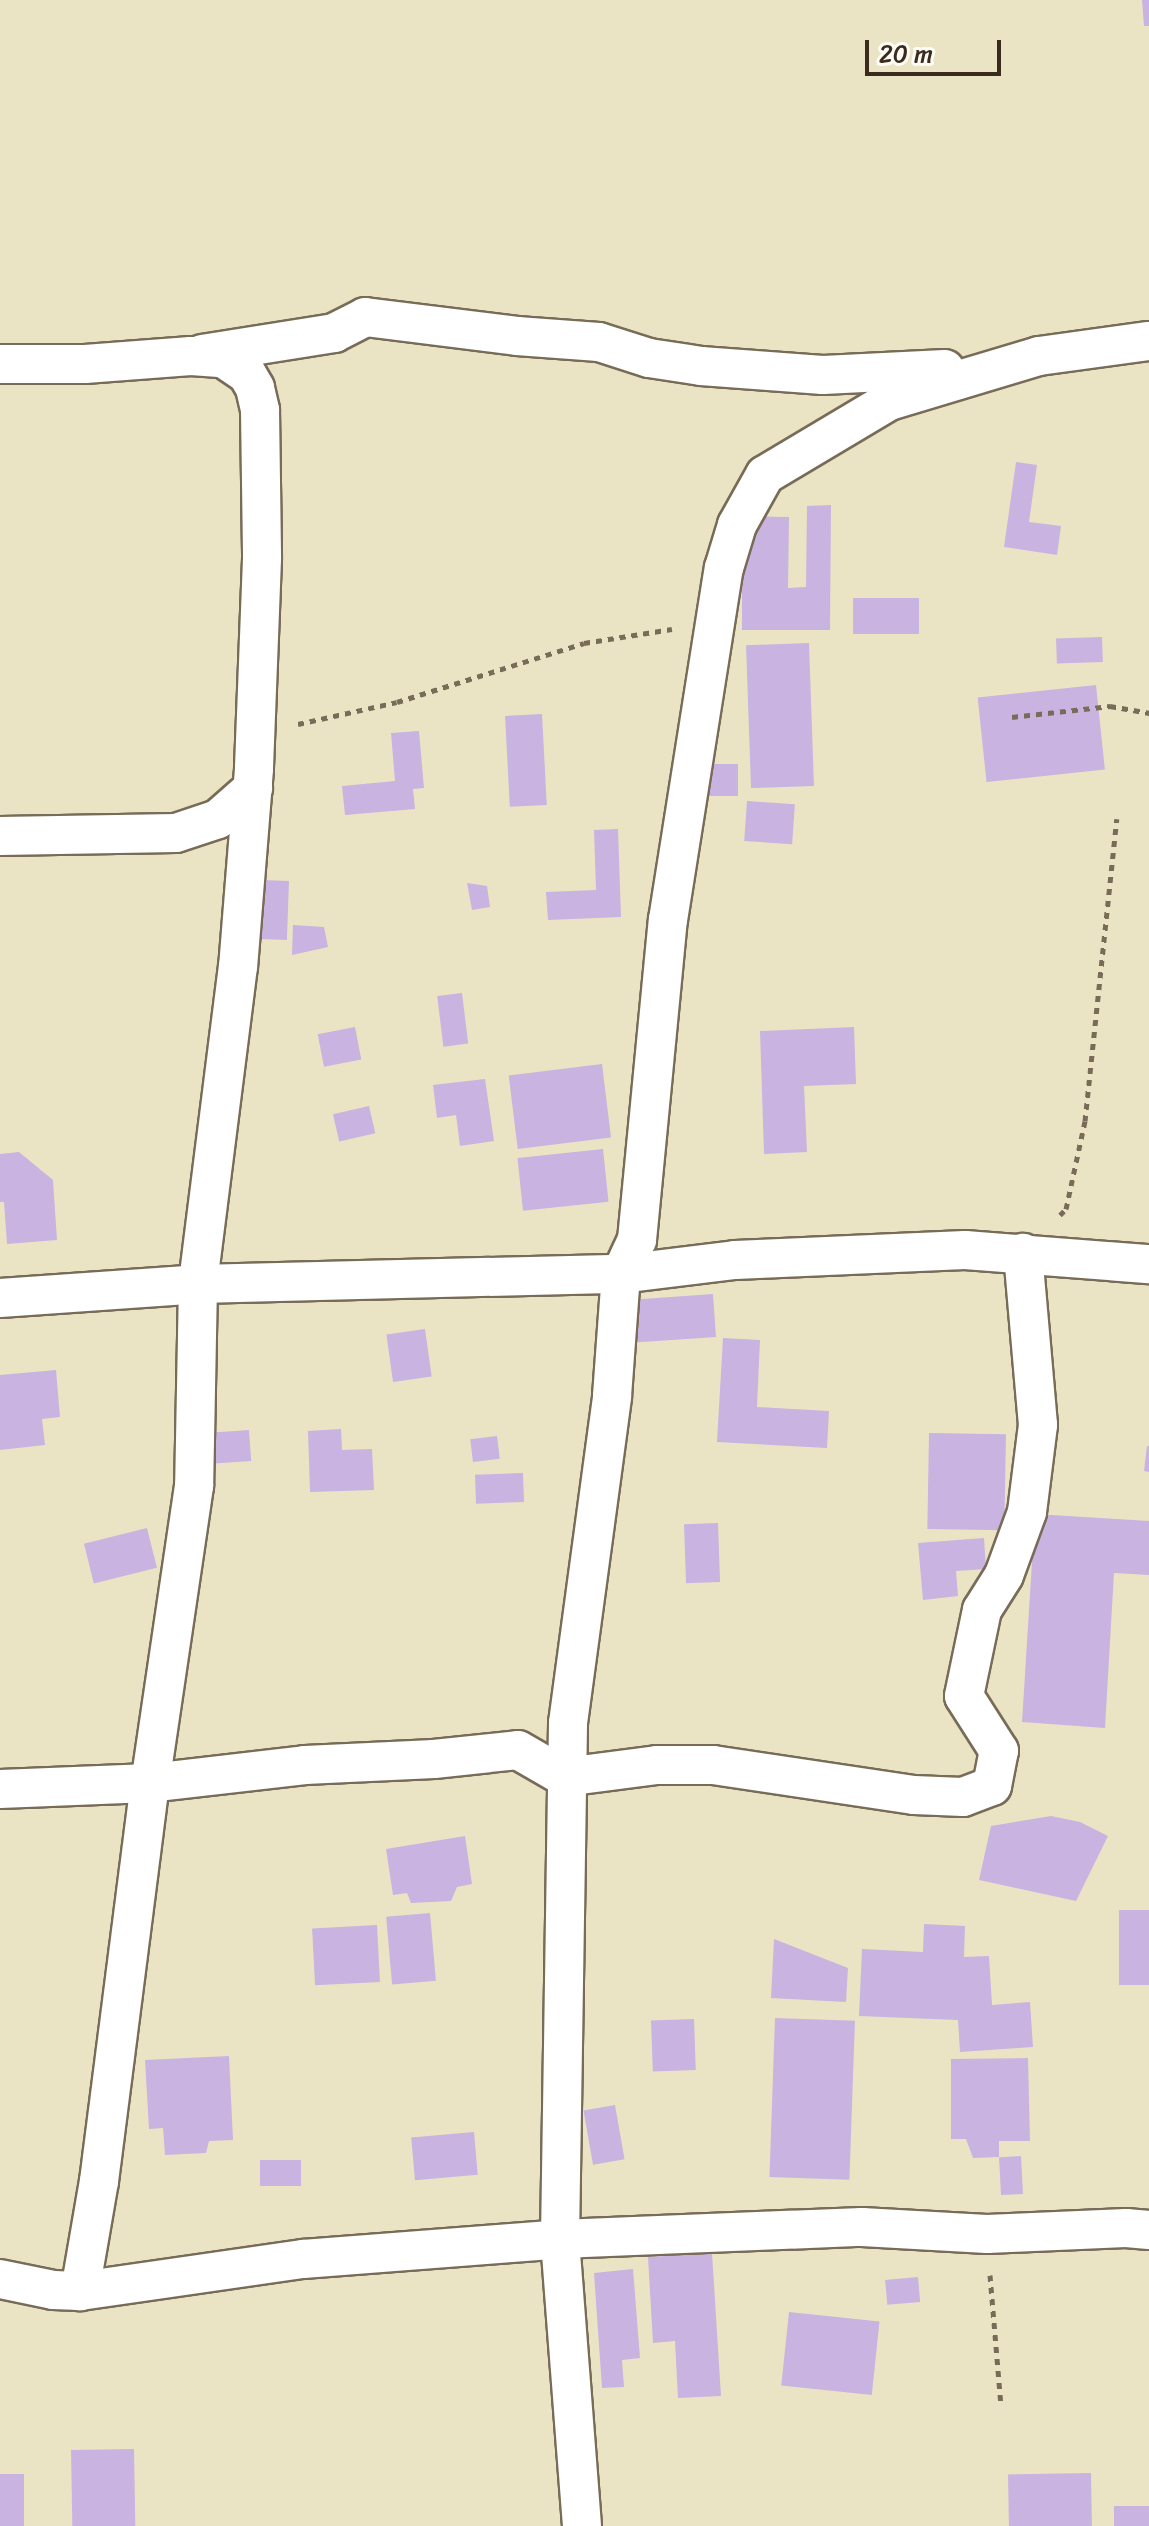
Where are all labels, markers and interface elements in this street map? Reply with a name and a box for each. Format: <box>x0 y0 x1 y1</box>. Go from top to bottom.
scale bar <box>869 24 1005 74</box>
text: 20 m <box>879 33 933 75</box>

